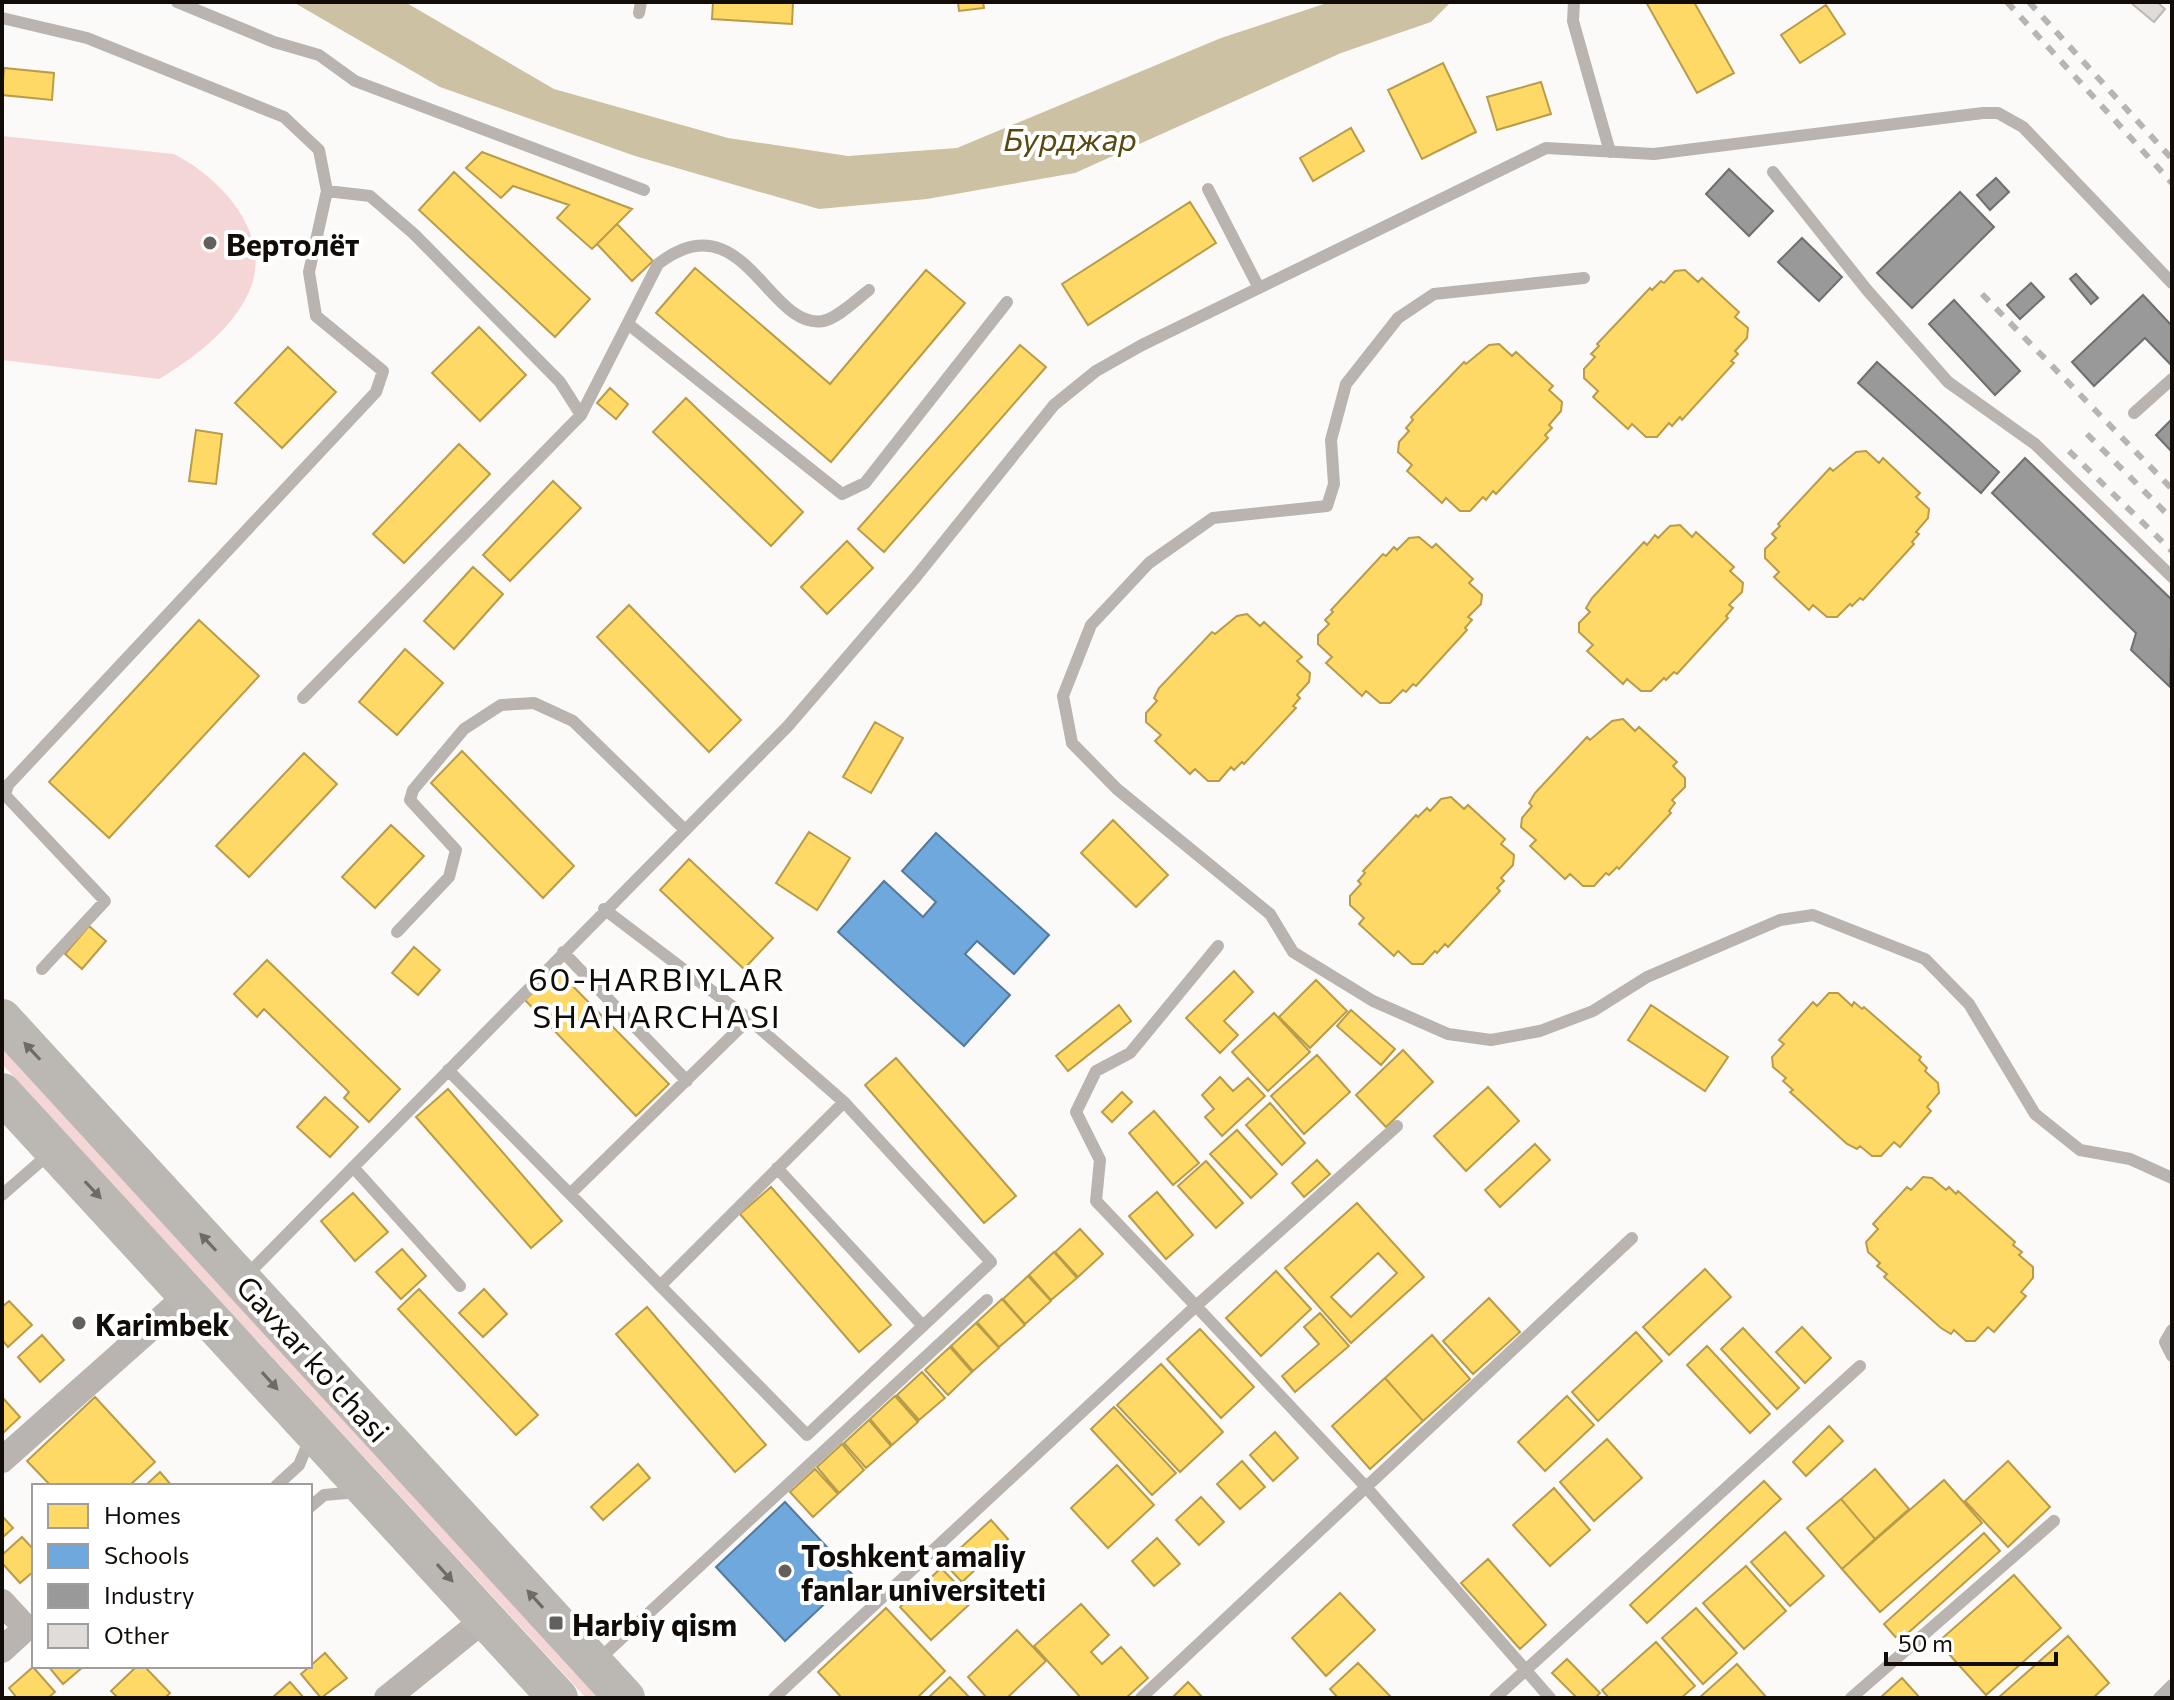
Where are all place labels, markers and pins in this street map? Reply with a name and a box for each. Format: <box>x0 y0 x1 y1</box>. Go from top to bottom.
place label: Вертолёт <box>226 225 360 262</box>
marker: Вертолёт <box>201 234 219 252</box>
place label: Karimbek <box>95 1305 229 1342</box>
marker: Karimbek <box>70 1314 88 1332</box>
place label: Toshkent amaliy fanlar universiteti <box>801 1536 1046 1607</box>
marker: Toshkent amaliy fanlar universiteti <box>776 1562 794 1580</box>
place label: Harbiy qism <box>572 1605 737 1642</box>
marker: Harbiy qism <box>547 1614 565 1632</box>

